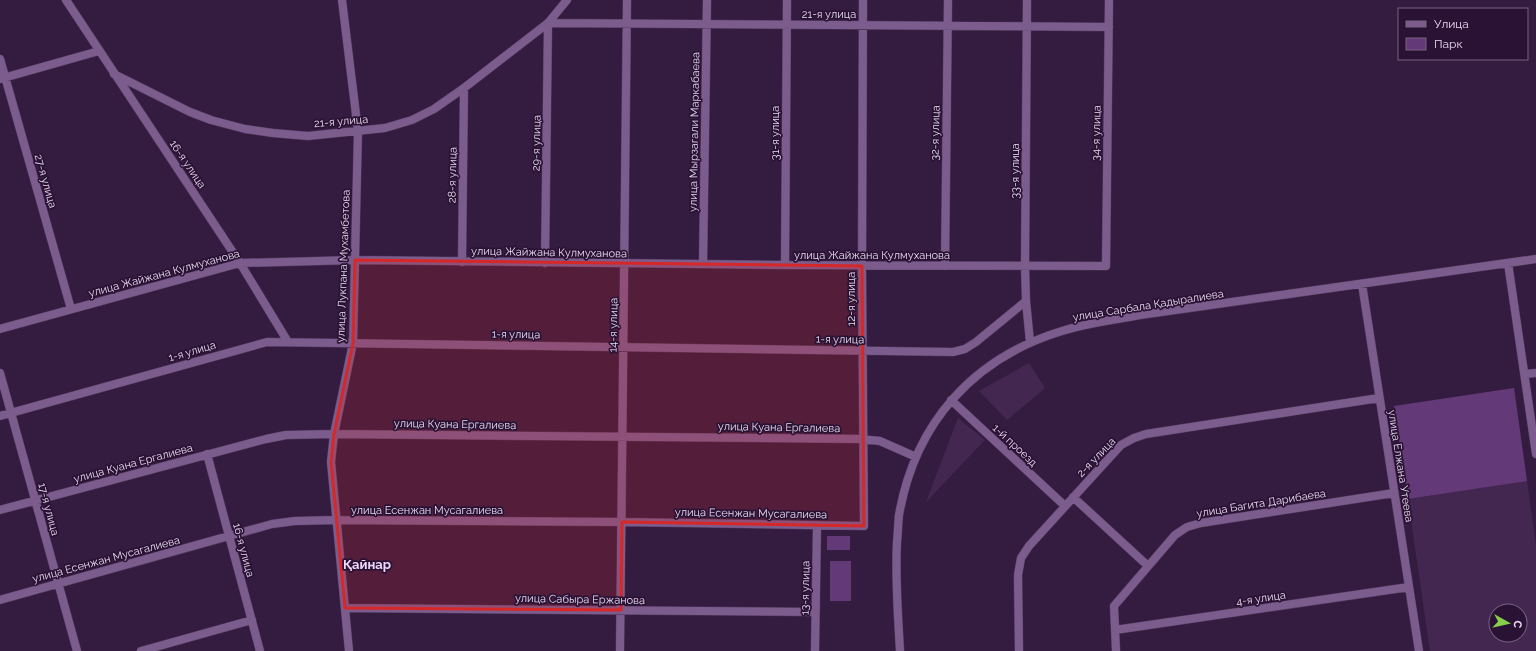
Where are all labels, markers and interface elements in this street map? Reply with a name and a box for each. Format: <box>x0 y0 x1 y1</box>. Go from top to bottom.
street label: 21-я улица <box>802 8 856 21</box>
legend <box>1398 8 1528 60</box>
text: Улица <box>1434 17 1469 31</box>
text: Парк <box>1434 37 1463 51</box>
street label: улица Мырзагали Маркабаева <box>687 52 702 212</box>
street label: 32-я улица <box>929 105 942 161</box>
street label: 34-я улица <box>1090 105 1103 161</box>
street label: 31-я улица <box>769 106 782 160</box>
street label: 21-я улица <box>313 113 369 130</box>
street label: 29-я улица <box>530 115 543 171</box>
street label: 16-я улица <box>167 138 208 191</box>
street label: 33-я улица <box>1009 143 1022 199</box>
street label: 28-я улица <box>446 147 459 203</box>
street label: 27-я улица <box>32 153 59 209</box>
street label: улица Лукпана Мухамбетова <box>334 189 353 343</box>
street label: улица Жайжана Кулмуханова <box>471 245 627 260</box>
street label: улица Жайжана Кулмуханова <box>87 247 241 300</box>
street label: улица Жайжана Кулмуханова <box>794 249 950 262</box>
street label: 12-я улица <box>845 272 858 326</box>
street label: улица Сарбала Қадыралиева <box>1072 287 1225 324</box>
street label: 14-я улица <box>607 298 620 352</box>
street label: 1-я улица <box>492 328 540 341</box>
street label: 1-я улица <box>816 333 864 346</box>
street label: 1-я улица <box>167 339 217 364</box>
street label: улица Елжана Утеева <box>1385 409 1416 523</box>
street label: улица Куана Ергалиева <box>394 417 516 432</box>
street label: улица Куана Ергалиева <box>718 420 840 435</box>
street label: 1-й проезд <box>990 422 1040 470</box>
street label: 2-я улица <box>1074 435 1118 480</box>
street label: улица Куана Ергалиева <box>72 441 194 486</box>
street label: 17-я улица <box>35 481 62 537</box>
street label: улица Багита Дарибаева <box>1196 487 1327 520</box>
street label: улица Есенжан Мусагалиева <box>351 504 503 517</box>
street label: улица Есенжан Мусагалиева <box>675 506 827 521</box>
street label: 16-я улица <box>230 522 257 579</box>
street label: улица Есенжан Мусагалиева <box>31 534 181 585</box>
district label: Қайнар <box>343 557 391 572</box>
street label: 13-я улица <box>799 561 812 615</box>
street label: 4-я улица <box>1235 589 1287 608</box>
street label: улица Сабыра Ержанова <box>515 592 645 607</box>
north arrow <box>1488 603 1528 643</box>
text: С <box>1510 620 1524 629</box>

